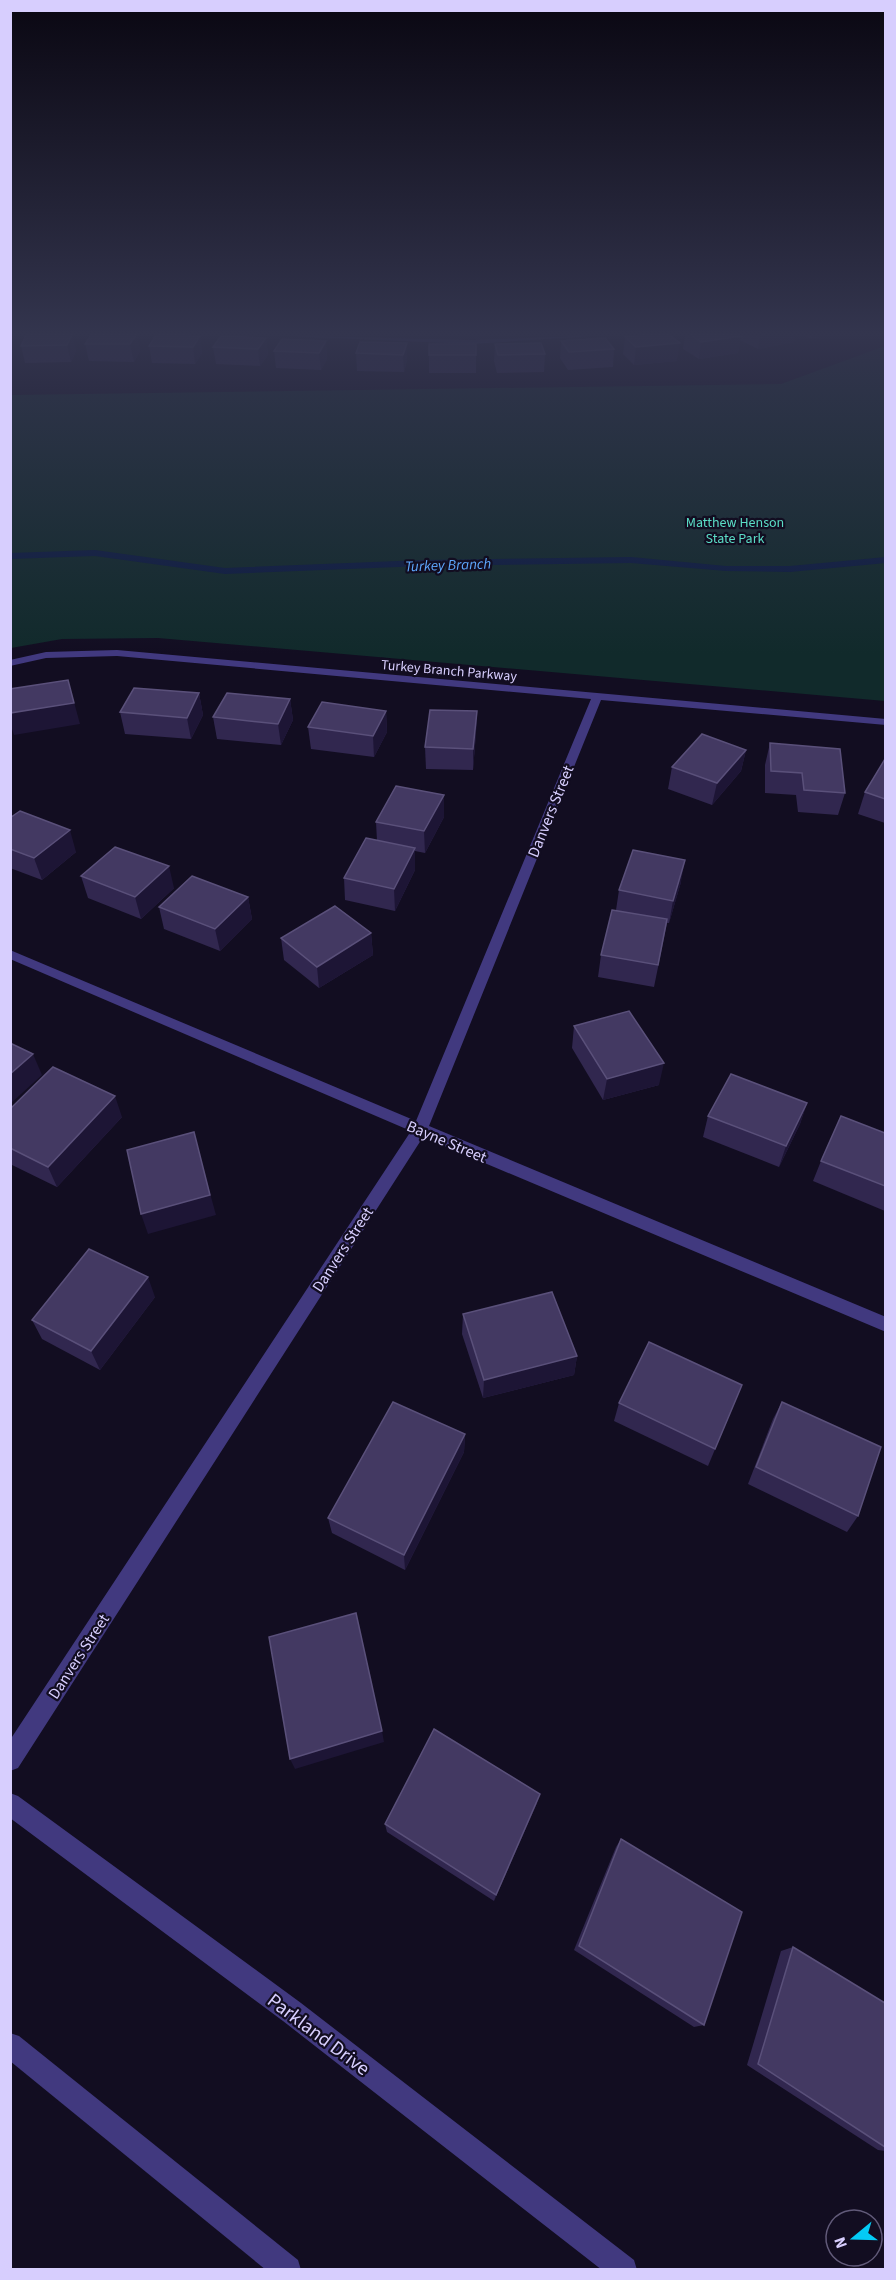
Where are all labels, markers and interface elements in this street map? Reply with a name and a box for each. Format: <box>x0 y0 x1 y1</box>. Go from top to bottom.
park label: Matthew Henson State Park <box>686 513 784 549</box>
water label: Turkey Branch <box>404 553 492 578</box>
street label: Turkey Branch Parkway <box>380 655 518 687</box>
street label: Danvers Street <box>522 762 580 861</box>
street label: Bayne Street <box>403 1115 491 1169</box>
street label: Danvers Street <box>307 1202 379 1296</box>
street label: Danvers Street <box>43 1609 115 1703</box>
street label: Parkland Drive <box>261 1987 376 2083</box>
north arrow <box>824 2208 884 2268</box>
text: N <box>829 2234 853 2251</box>

